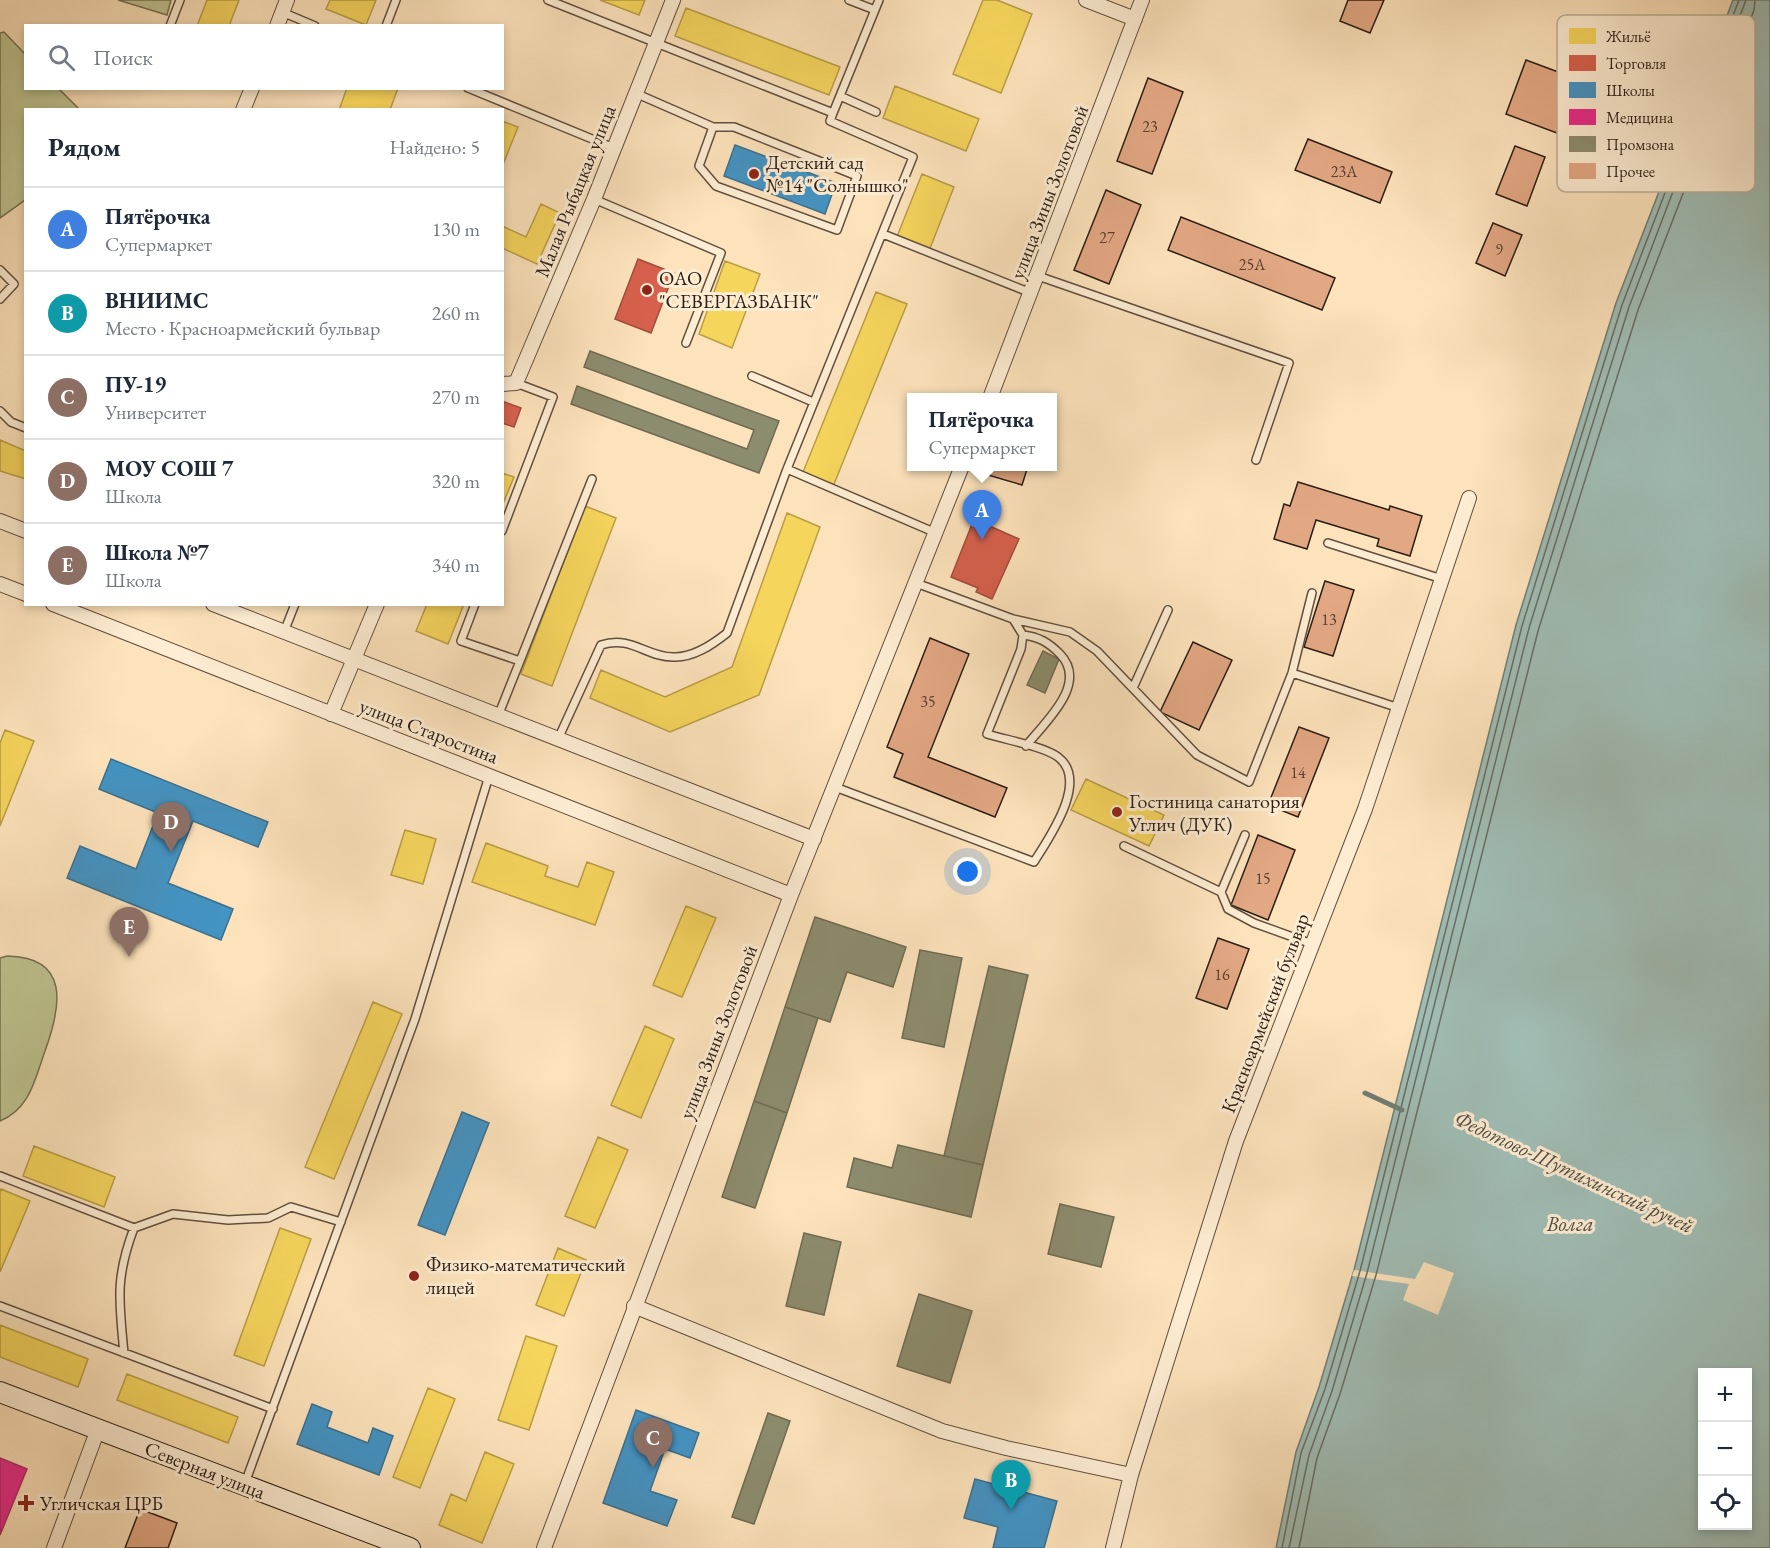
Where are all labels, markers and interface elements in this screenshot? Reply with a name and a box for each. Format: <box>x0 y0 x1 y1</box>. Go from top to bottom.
legend <box>1557 15 1755 192</box>
search box <box>24 24 504 90</box>
text: Жильё <box>1605 26 1651 47</box>
icon: search <box>45 41 78 74</box>
text: Поиск <box>93 43 153 72</box>
text: Торговля <box>1606 53 1666 74</box>
text: Школы <box>1606 80 1655 101</box>
street label: Малая Рыбацкая улица <box>529 101 621 281</box>
street label: улица Зины Золотовой <box>1004 101 1094 283</box>
text: Медицина <box>1606 107 1674 128</box>
house number: 23 <box>1142 116 1158 137</box>
text: Рядом <box>48 130 121 164</box>
text: Найдено: 5 <box>389 134 480 160</box>
text: Промзона <box>1606 134 1675 155</box>
place label: Детский сад №14 "Солнышко" <box>766 149 909 198</box>
house number: 23А <box>1331 161 1358 182</box>
text: Прочее <box>1606 161 1655 182</box>
marker: Детский сад №14 "Солнышко" <box>747 167 761 181</box>
text: Пятёрочка <box>105 202 210 231</box>
text: A <box>60 216 75 242</box>
text: 130 m <box>432 216 480 242</box>
house number: 27 <box>1099 227 1115 248</box>
text: Супермаркет <box>105 231 212 257</box>
house number: 9 <box>1495 239 1503 260</box>
house number: 25А <box>1239 254 1266 275</box>
place label: ОАО "СЕВЕРГАЗБАНК" <box>659 265 819 314</box>
marker: ОАО "СЕВЕРГАЗБАНК" <box>640 283 654 297</box>
text: ВНИИМС <box>105 286 209 315</box>
text: B <box>61 300 74 326</box>
text: 260 m <box>432 300 480 326</box>
text: Место · Красноармейский бульвар <box>105 315 380 341</box>
text: ПУ-19 <box>105 370 166 399</box>
text: C <box>60 384 75 410</box>
text: 270 m <box>432 384 480 410</box>
popup <box>907 393 1057 471</box>
text: Университет <box>105 399 206 425</box>
text: Пятёрочка <box>928 405 1034 434</box>
text: Супермаркет <box>928 434 1036 460</box>
text: МОУ СОШ 7 <box>105 454 233 483</box>
text: D <box>60 468 75 494</box>
text: 320 m <box>432 468 480 494</box>
text: Школа <box>105 483 162 509</box>
pin: A <box>962 490 1002 540</box>
text: Школа №7 <box>105 538 209 567</box>
text: E <box>62 552 73 578</box>
text: 340 m <box>432 552 480 578</box>
text: Школа <box>105 567 162 593</box>
house number: 13 <box>1321 609 1337 630</box>
house number: 35 <box>920 691 936 712</box>
street label: улица Старостина <box>356 693 502 769</box>
house number: 14 <box>1290 762 1306 783</box>
place label: Гостиница санатория Углич (ДУК) <box>1128 788 1300 837</box>
pin: D <box>152 802 190 852</box>
marker: Гостиница санатория Углич (ДУК) <box>1110 805 1124 819</box>
your location <box>953 857 982 886</box>
house number: 15 <box>1255 868 1271 889</box>
pin: E <box>110 908 148 957</box>
street label: Красноармейский бульвар <box>1215 909 1315 1117</box>
street label: улица Зины Золотовой <box>673 941 763 1123</box>
house number: 16 <box>1214 964 1230 985</box>
water label: Федотово-Шутихинский ручей <box>1450 1104 1698 1239</box>
water label: Волга <box>1546 1210 1593 1237</box>
place label: Физико-математический лицей <box>426 1251 626 1300</box>
marker: Физико-математический лицей <box>407 1269 421 1283</box>
map controls <box>1698 1368 1752 1530</box>
button: + <box>1698 1368 1752 1422</box>
pin: C <box>634 1418 672 1468</box>
button: − <box>1698 1422 1752 1476</box>
street label: Северная улица <box>141 1435 269 1505</box>
pin: B <box>992 1460 1030 1510</box>
button: locate <box>1698 1476 1752 1530</box>
place label: Угличская ЦРБ <box>39 1490 163 1516</box>
marker: Угличская ЦРБ <box>17 1494 35 1512</box>

